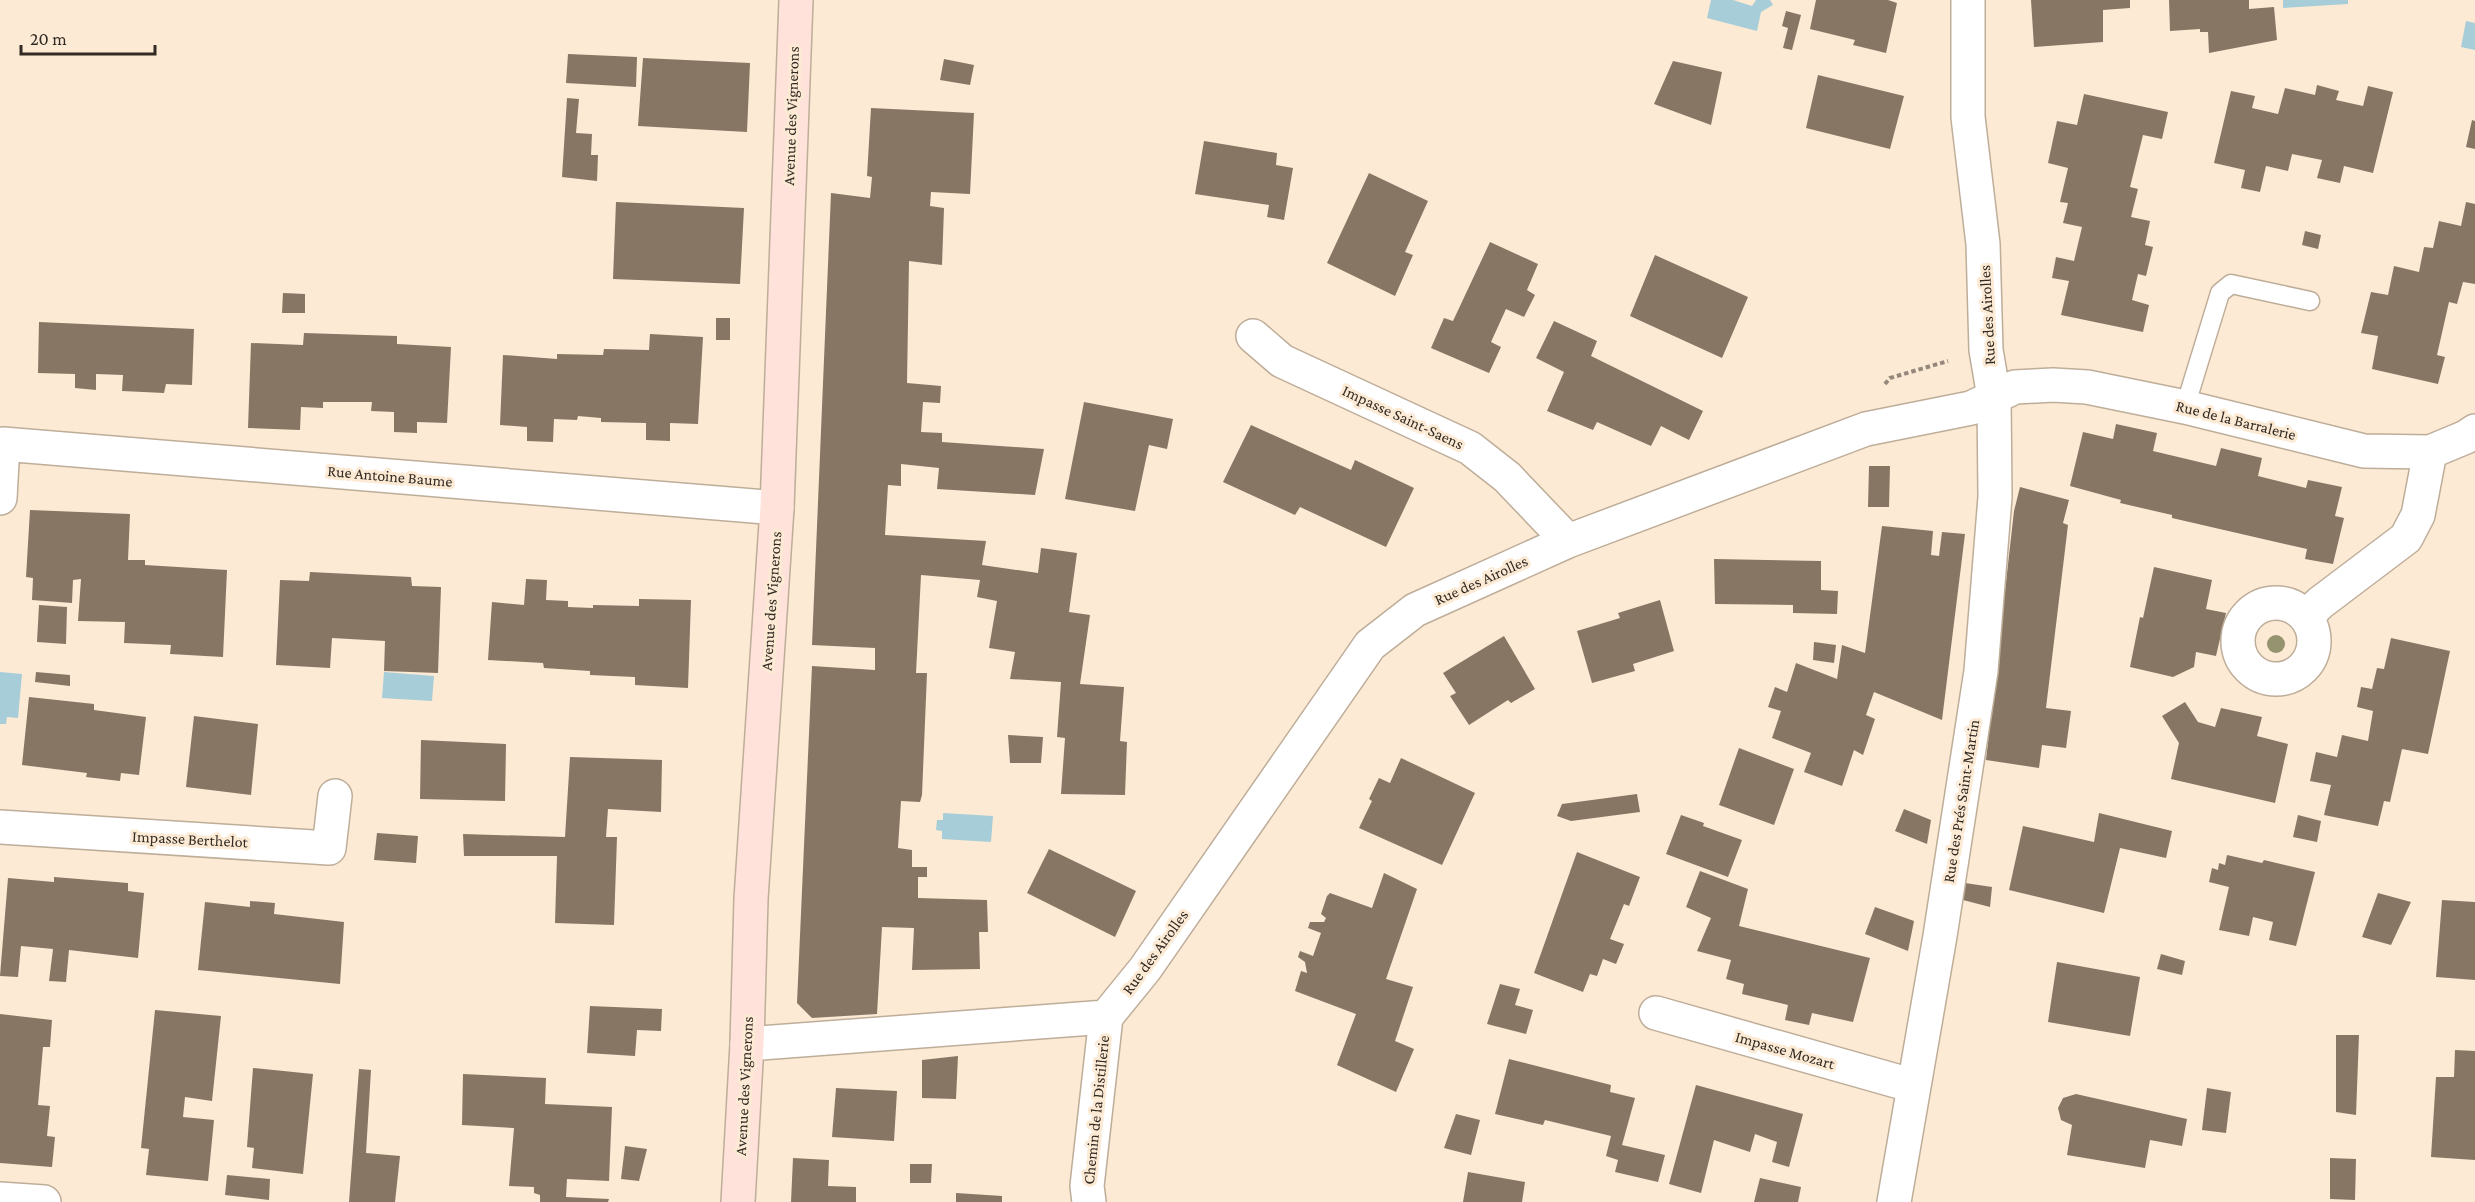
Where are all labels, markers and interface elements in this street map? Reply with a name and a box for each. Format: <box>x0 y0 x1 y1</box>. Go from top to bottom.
scale bar <box>21 18 154 56</box>
text: 20 m <box>30 29 67 49</box>
street label: Avenue des Vignerons <box>780 46 803 186</box>
street label: Rue des Airolles <box>1976 265 1998 365</box>
street label: Impasse Saint-Saens <box>1339 381 1466 453</box>
street label: Rue de la Barralerie <box>2174 397 2298 443</box>
street label: Rue Antoine Baume <box>327 462 453 490</box>
street label: Avenue des Vignerons <box>758 531 785 671</box>
street label: Rue des Airolles <box>1432 552 1530 608</box>
street label: Rue des Prés Saint-Martin <box>1940 718 1982 884</box>
street label: Impasse Berthelot <box>132 827 249 852</box>
street label: Rue des Airolles <box>1119 906 1191 998</box>
street label: Avenue des Vignerons <box>732 1016 757 1156</box>
street label: Impasse Mozart <box>1733 1028 1837 1073</box>
street label: Chemin de la Distillerie <box>1080 1035 1112 1185</box>

